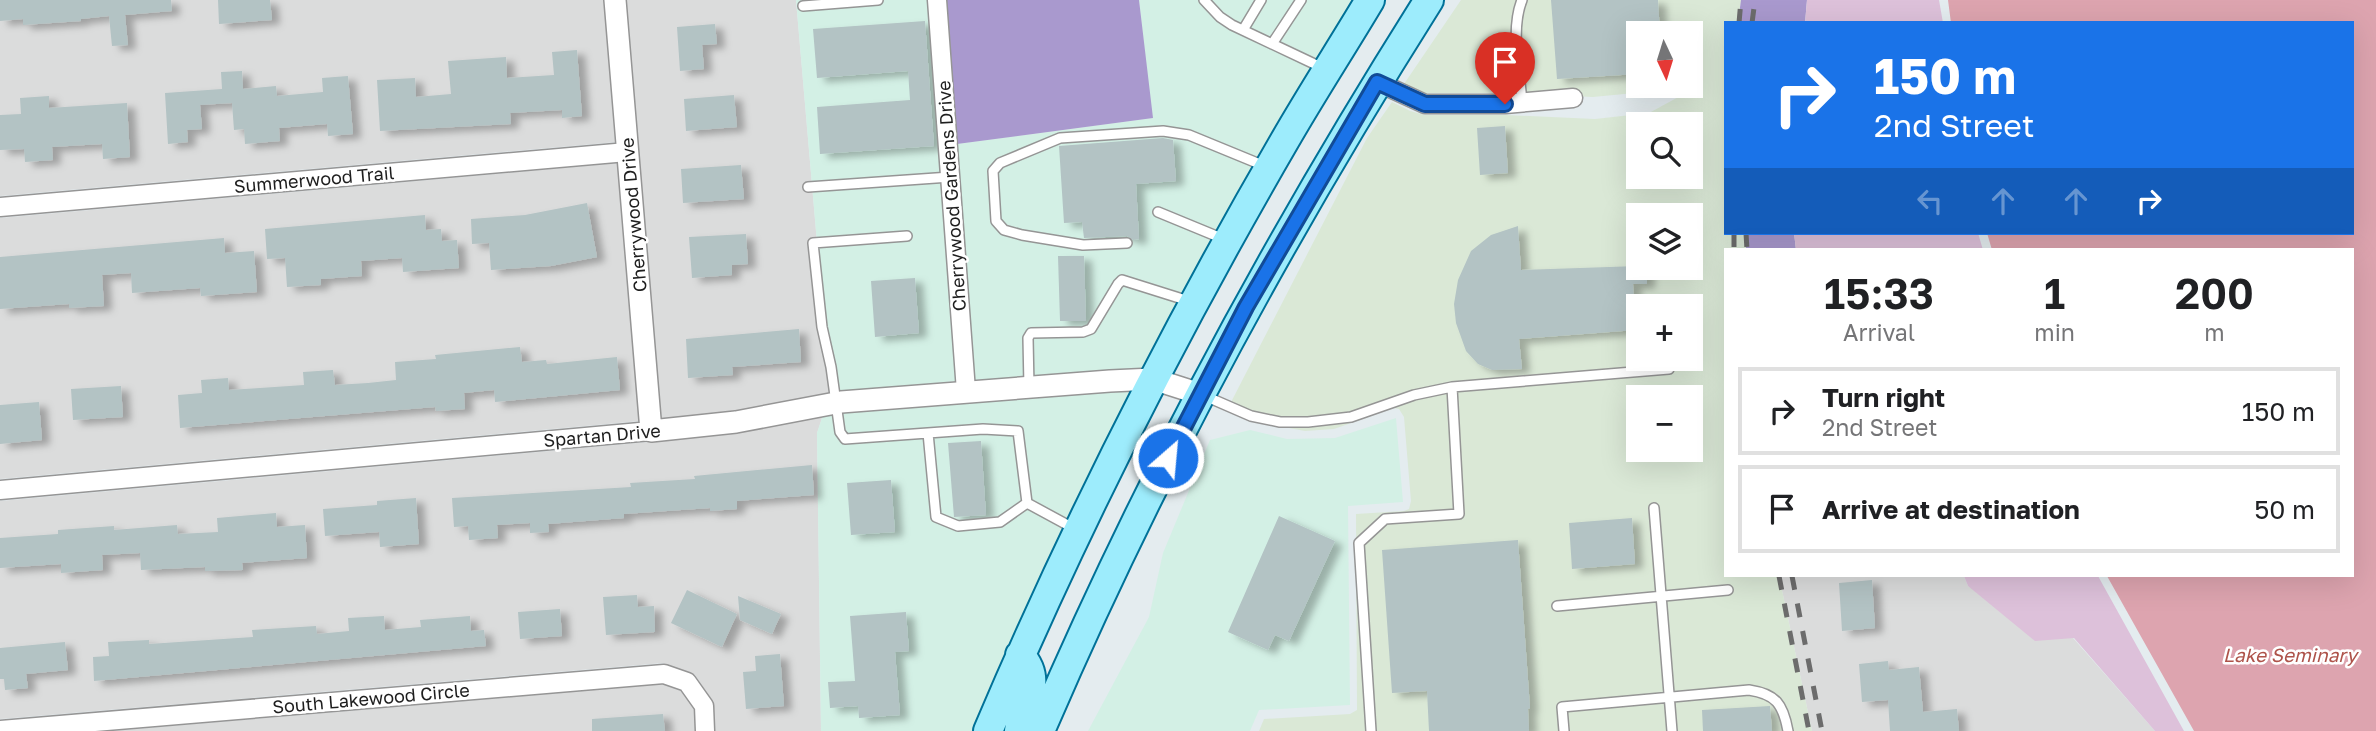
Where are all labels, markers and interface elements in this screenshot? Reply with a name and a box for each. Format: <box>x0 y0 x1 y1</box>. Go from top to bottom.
north arrow <box>1626 21 1703 98</box>
map controls <box>1626 21 1703 462</box>
pin <box>1475 32 1535 104</box>
icon: arrive <box>1486 43 1524 81</box>
text: 150 m <box>1874 46 2016 105</box>
icon: right <box>1759 49 1850 140</box>
street label: Cherrywood Gardens Drive <box>932 80 970 312</box>
text: 2nd Street <box>1874 106 2035 144</box>
button: search <box>1626 112 1703 189</box>
street label: Cherrywood Drive <box>615 137 651 293</box>
street label: Summerwood Trail <box>233 161 395 197</box>
icon: left <box>1911 182 1949 220</box>
icon: ahead <box>1984 182 2022 220</box>
icon: ahead <box>2057 182 2095 220</box>
icon: right <box>2130 182 2168 220</box>
button: layers <box>1626 203 1703 280</box>
text: 15:33 <box>1824 268 1934 318</box>
text: 1 <box>2044 268 2065 318</box>
text: 200 <box>2175 268 2254 318</box>
button: + <box>1626 294 1703 371</box>
text: Arrival <box>1843 318 1915 346</box>
text: min <box>2034 318 2075 346</box>
text: m <box>2204 318 2225 346</box>
text: Turn right <box>1822 382 1945 413</box>
button: − <box>1626 385 1703 462</box>
icon: right <box>1763 392 1801 430</box>
text: 150 m <box>2242 396 2315 427</box>
text: 2nd Street <box>1822 413 1937 441</box>
street label: Spartan Drive <box>542 419 662 451</box>
position arrow <box>1131 421 1205 495</box>
icon: arrive <box>1763 490 1801 528</box>
text: Arrive at destination <box>1822 494 2080 525</box>
text: 50 m <box>2254 494 2315 525</box>
water label: Lake Seminary <box>2223 643 2359 666</box>
street label: South Lakewood Circle <box>271 678 471 718</box>

